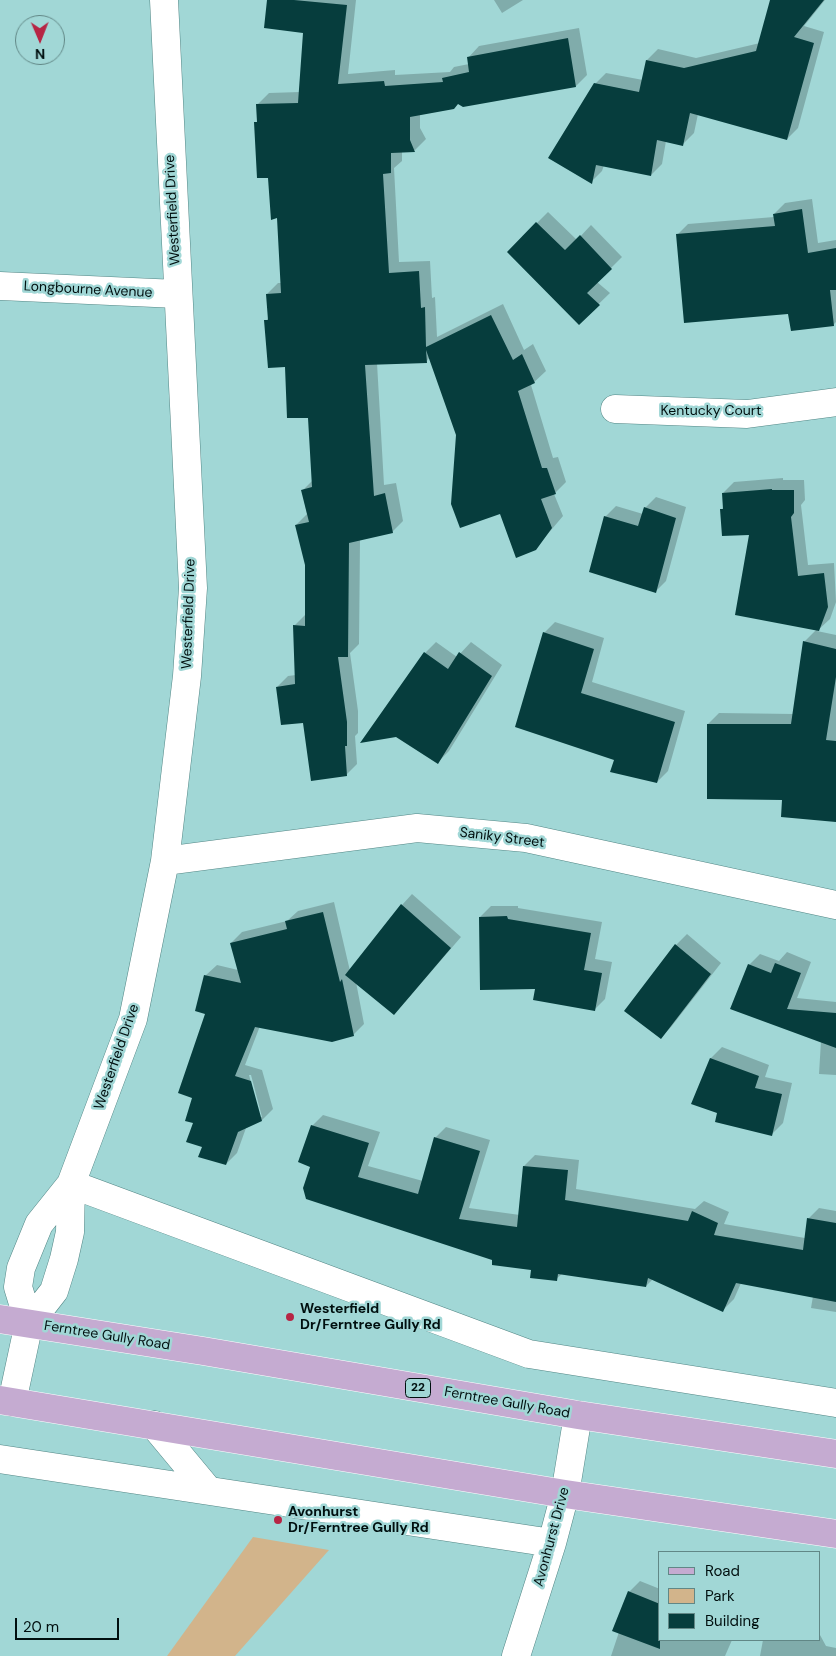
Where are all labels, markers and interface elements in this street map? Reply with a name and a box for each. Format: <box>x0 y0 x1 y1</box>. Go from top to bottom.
north arrow <box>15 15 65 65</box>
text: N <box>35 45 46 63</box>
street label: Westerfield Drive <box>162 154 184 266</box>
street label: Longbourne Avenue <box>23 278 153 302</box>
street label: Kentucky Court <box>661 403 761 419</box>
street label: Westerfield Drive <box>179 558 199 670</box>
street label: Saniky Street <box>459 824 545 852</box>
street label: Westerfield Drive <box>91 1002 143 1112</box>
place label: Westerfield Dr/Ferntree Gully Rd <box>300 1301 441 1334</box>
marker: Westerfield Dr/Ferntree Gully Rd <box>284 1311 296 1323</box>
street label: Ferntree Gully Road <box>43 1318 171 1354</box>
road number: 22 <box>406 1379 430 1398</box>
street label: Ferntree Gully Road <box>443 1384 571 1422</box>
street label: Avonhurst Drive <box>531 1485 573 1589</box>
place label: Avonhurst Dr/Ferntree Gully Rd <box>288 1504 429 1536</box>
marker: Avonhurst Dr/Ferntree Gully Rd <box>272 1514 284 1526</box>
legend <box>658 1551 821 1641</box>
text: Road <box>705 1561 740 1581</box>
text: Park <box>705 1586 735 1606</box>
scale bar <box>18 1608 121 1640</box>
text: Building <box>705 1611 760 1631</box>
text: 20 m <box>23 1617 59 1637</box>

